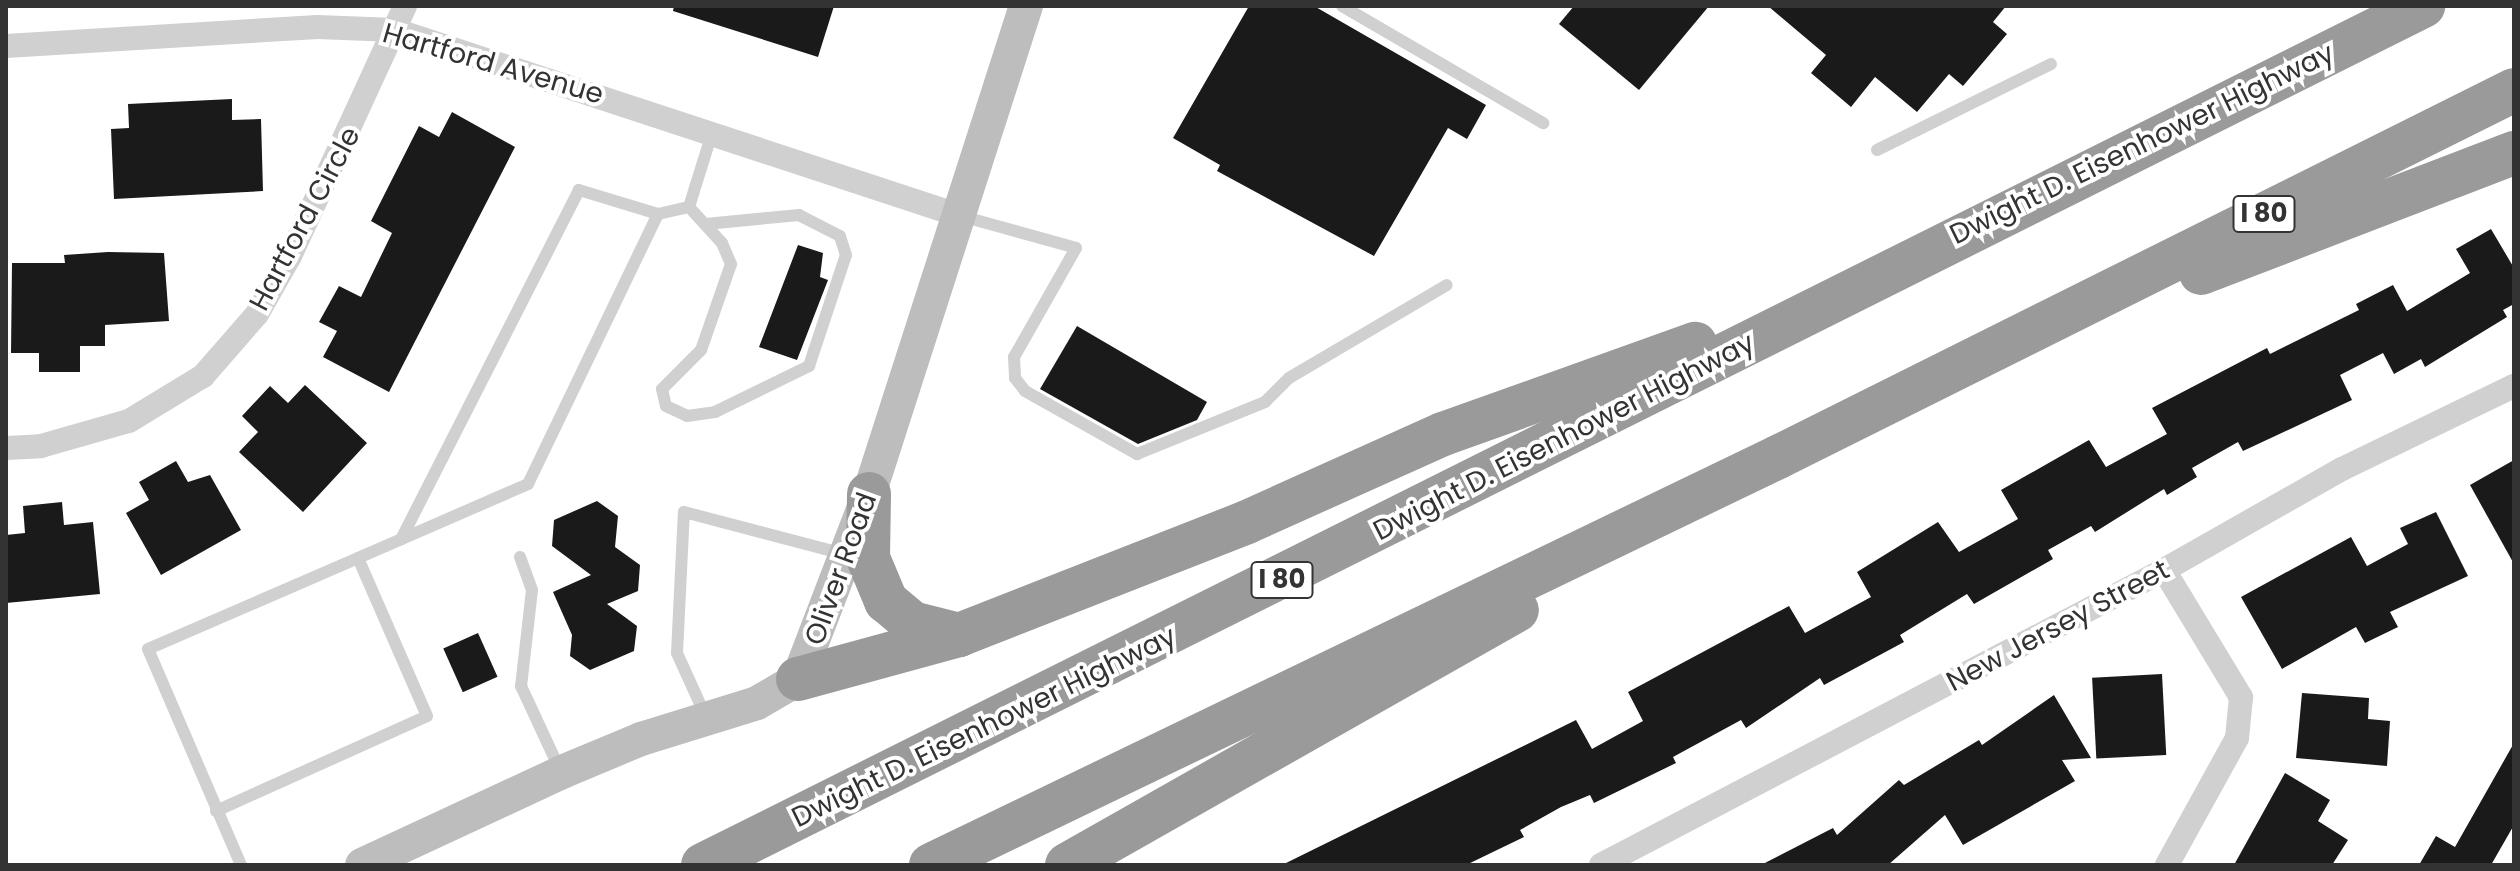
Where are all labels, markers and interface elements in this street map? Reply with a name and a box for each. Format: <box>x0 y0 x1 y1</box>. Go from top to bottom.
street label: Hartford Avenue <box>379 16 607 112</box>
street label: Dwight D. Eisenhower Highway <box>1944 36 2340 252</box>
street label: Hartford Circle <box>242 121 368 317</box>
road number: I 80 <box>2232 192 2296 236</box>
street label: Dwight D. Eisenhower Highway <box>1368 326 1760 548</box>
street label: Oliver Road <box>798 488 884 650</box>
street label: New Jersey Street <box>1941 553 2175 699</box>
road number: I 80 <box>1250 558 1314 602</box>
street label: Dwight D. Eisenhower Highway <box>786 619 1182 835</box>

